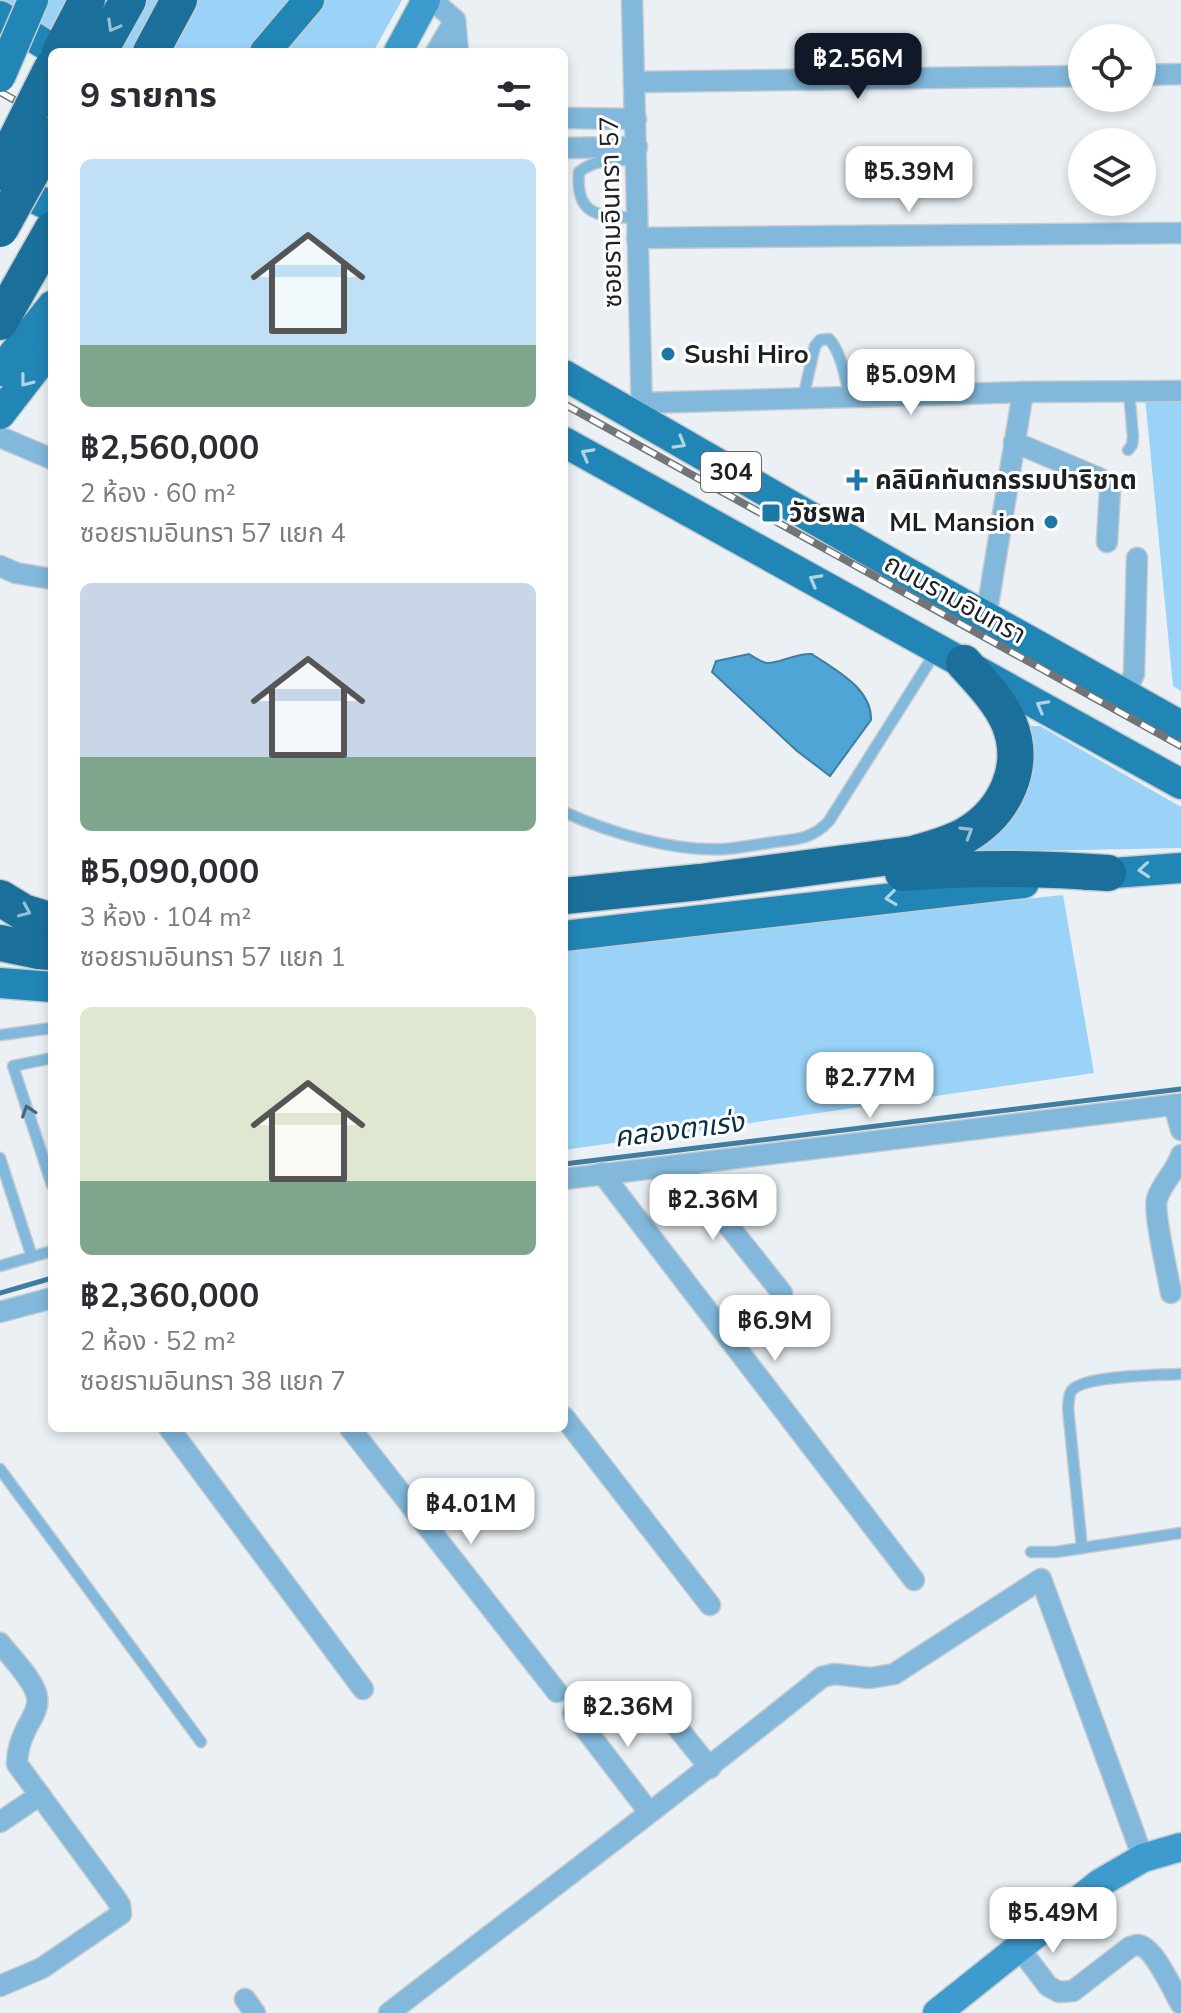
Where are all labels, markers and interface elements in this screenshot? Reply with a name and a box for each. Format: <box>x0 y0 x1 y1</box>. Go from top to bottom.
one-way arrow <box>107 17 123 32</box>
map controls <box>1068 24 1156 216</box>
button: locate <box>1068 24 1156 112</box>
pin: ฿2.56M <box>793 33 923 101</box>
text: ฿2.56M <box>813 41 903 76</box>
text: 9 รายการ <box>80 73 217 119</box>
icon: filters <box>492 74 536 118</box>
street label: ซอยรามอินทรา 57 <box>592 116 630 308</box>
button: layers <box>1068 128 1156 216</box>
pin: ฿5.39M <box>844 146 974 214</box>
text: ฿5.39M <box>864 154 954 189</box>
icon: home <box>236 211 380 355</box>
place label: Sushi Hiro <box>684 337 809 372</box>
marker: Sushi Hiro <box>659 345 677 363</box>
pin: ฿5.09M <box>846 349 976 417</box>
text: ฿5.09M <box>866 357 956 392</box>
one-way arrow <box>21 372 36 386</box>
text: ฿2,560,000 <box>80 425 259 471</box>
one-way arrow <box>671 433 686 449</box>
one-way arrow <box>581 449 595 464</box>
road number: 304 <box>701 452 761 492</box>
place label: คลินิคทันตกรรมปาริชาต <box>875 463 1137 498</box>
marker: คลินิคทันตกรรมปาริชาต <box>846 469 868 491</box>
text: 2 ห้อง · 60 m² <box>80 476 236 511</box>
place label: วัชรพล <box>789 496 866 531</box>
marker: วัชรพล <box>760 502 782 524</box>
place label: ML Mansion <box>889 505 1035 540</box>
marker: ML Mansion <box>1042 513 1060 531</box>
text: ซอยรามอินทรา 57 แยก 4 <box>80 516 346 551</box>
street label: ถนนรามอินทรา <box>878 546 1032 652</box>
one-way arrow <box>808 574 823 589</box>
icon: home <box>236 635 380 779</box>
one-way arrow <box>1036 700 1051 716</box>
one-way arrow <box>959 827 973 842</box>
text: ฿5,090,000 <box>80 849 259 895</box>
one-way arrow <box>1137 861 1150 878</box>
one-way arrow <box>884 889 898 906</box>
text: 3 ห้อง · 104 m² <box>80 900 251 935</box>
one-way arrow <box>17 901 32 917</box>
text: ซอยรามอินทรา 57 แยก 1 <box>80 940 346 975</box>
pin: ฿2.77M <box>805 1052 935 1120</box>
icon: home <box>236 1059 380 1203</box>
text: ฿2.77M <box>825 1060 915 1095</box>
water label: คลองตาเร่ง <box>612 1103 748 1157</box>
one-way arrow <box>21 1104 37 1118</box>
pin: ฿2.36M <box>648 1174 778 1242</box>
text: ฿2.36M <box>668 1182 758 1217</box>
text: ฿2,360,000 <box>80 1273 259 1319</box>
pin: ฿6.9M <box>719 1295 831 1363</box>
text: ฿6.9M <box>737 1303 813 1338</box>
text: 2 ห้อง · 52 m² <box>80 1324 236 1359</box>
text: ซอยรามอินทรา 38 แยก 7 <box>80 1364 346 1399</box>
pin: ฿4.01M <box>406 1478 536 1546</box>
text: ฿4.01M <box>426 1486 516 1521</box>
pin: ฿2.36M <box>563 1681 693 1749</box>
text: ฿2.36M <box>583 1689 673 1724</box>
pin: ฿5.49M <box>988 1887 1118 1955</box>
text: ฿5.49M <box>1008 1895 1098 1930</box>

